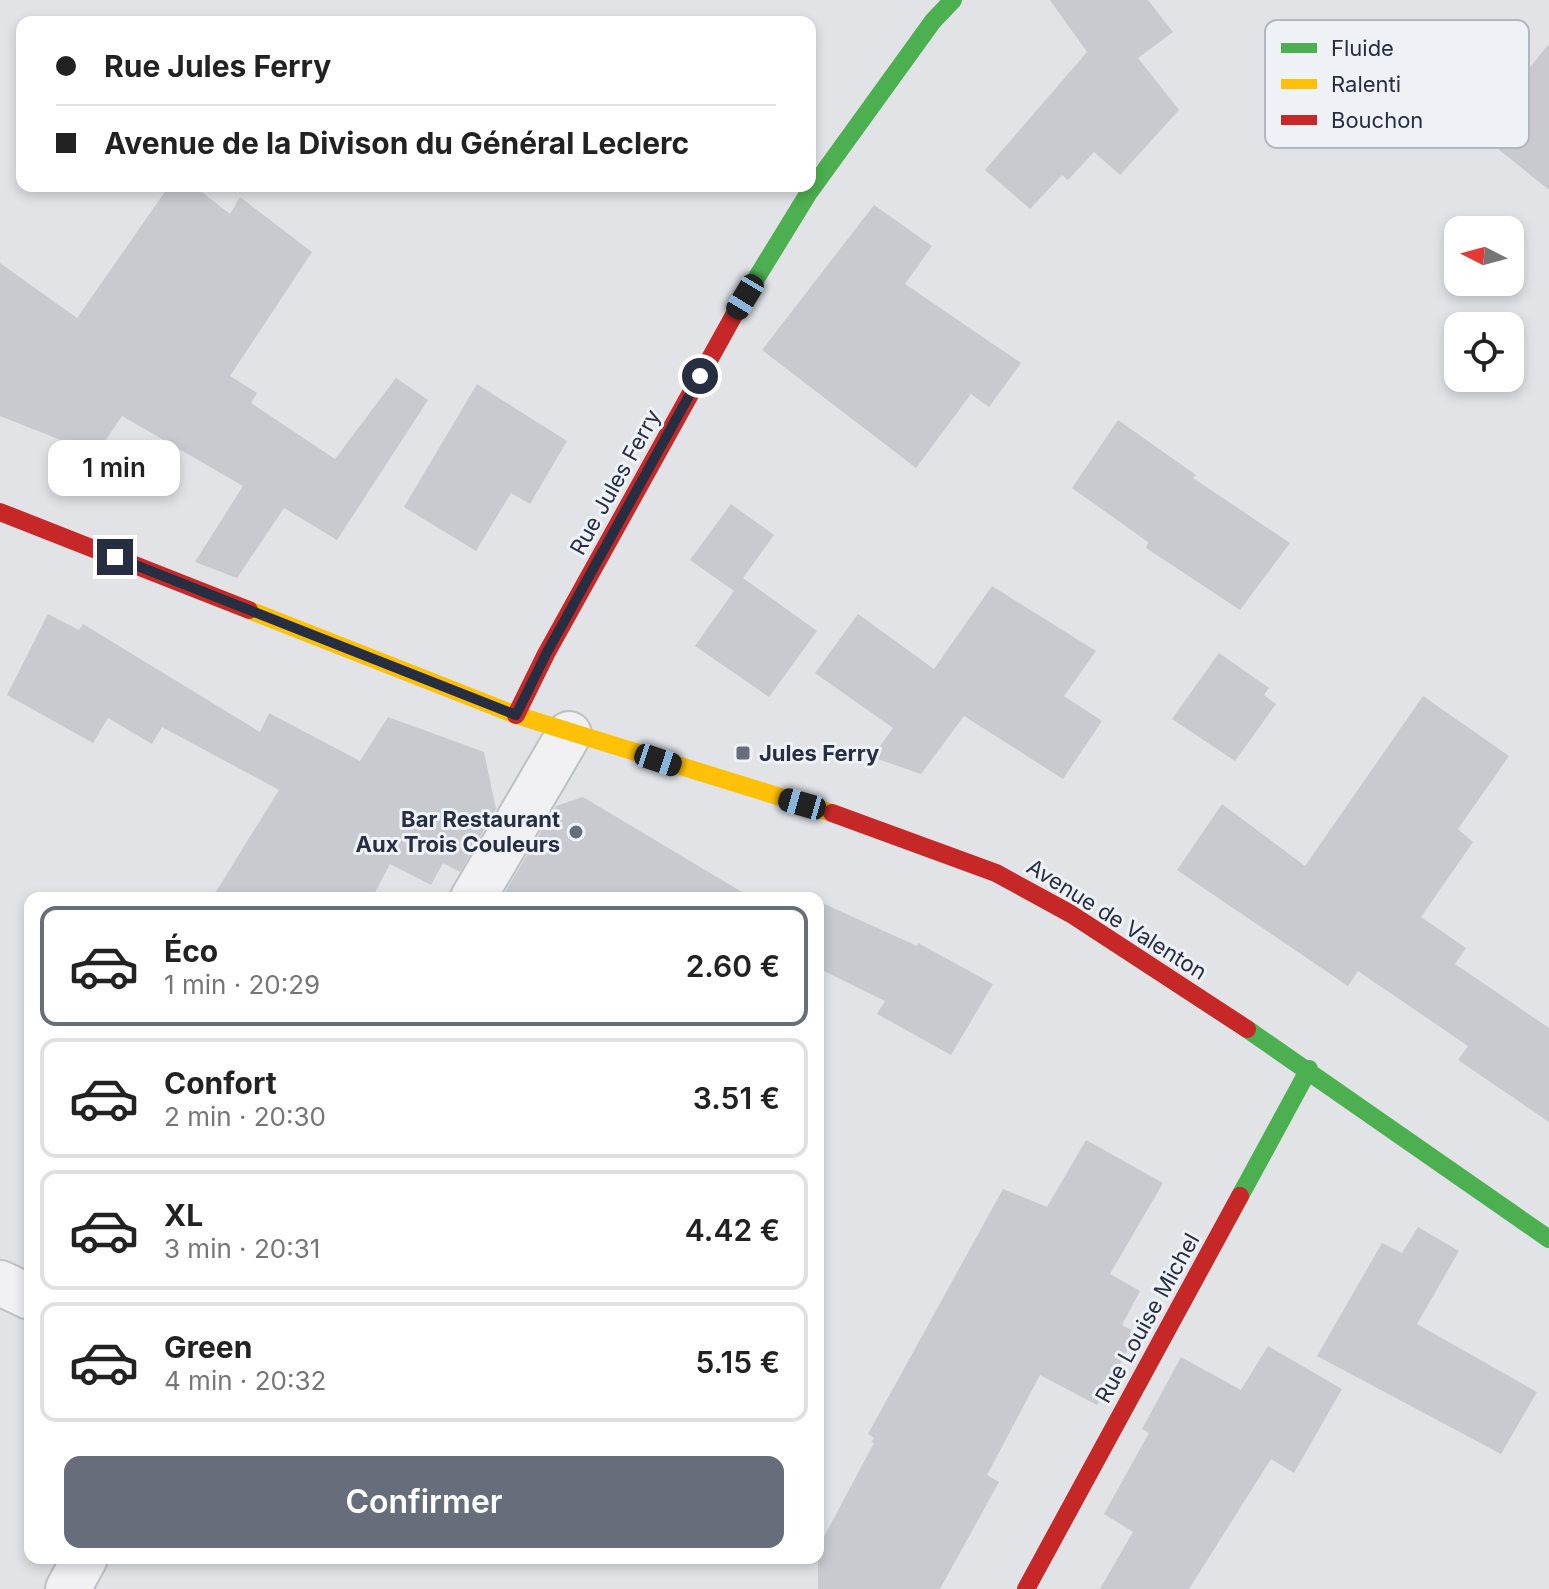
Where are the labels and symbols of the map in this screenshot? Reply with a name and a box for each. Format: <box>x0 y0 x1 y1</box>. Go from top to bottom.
legend <box>1265 20 1529 148</box>
text: Fluide <box>1331 35 1394 61</box>
text: Ralenti <box>1331 71 1401 97</box>
text: Bouchon <box>1331 107 1423 133</box>
north arrow <box>1444 216 1524 296</box>
car <box>722 270 768 324</box>
route start <box>682 358 718 394</box>
street label: Rue Jules Ferry <box>564 405 666 559</box>
callout: 1 min <box>49 441 181 497</box>
route end <box>97 539 133 575</box>
place label: Jules Ferry <box>759 740 879 766</box>
car <box>631 741 685 779</box>
marker: Jules Ferry <box>734 744 752 762</box>
car <box>776 786 828 822</box>
place label: Bar Restaurant Aux Trois Couleurs <box>356 806 560 857</box>
marker: Bar Restaurant Aux Trois Couleurs <box>567 823 585 841</box>
street label: Avenue de Valenton <box>1022 853 1212 985</box>
street label: Rue Louise Michel <box>1090 1229 1204 1407</box>

